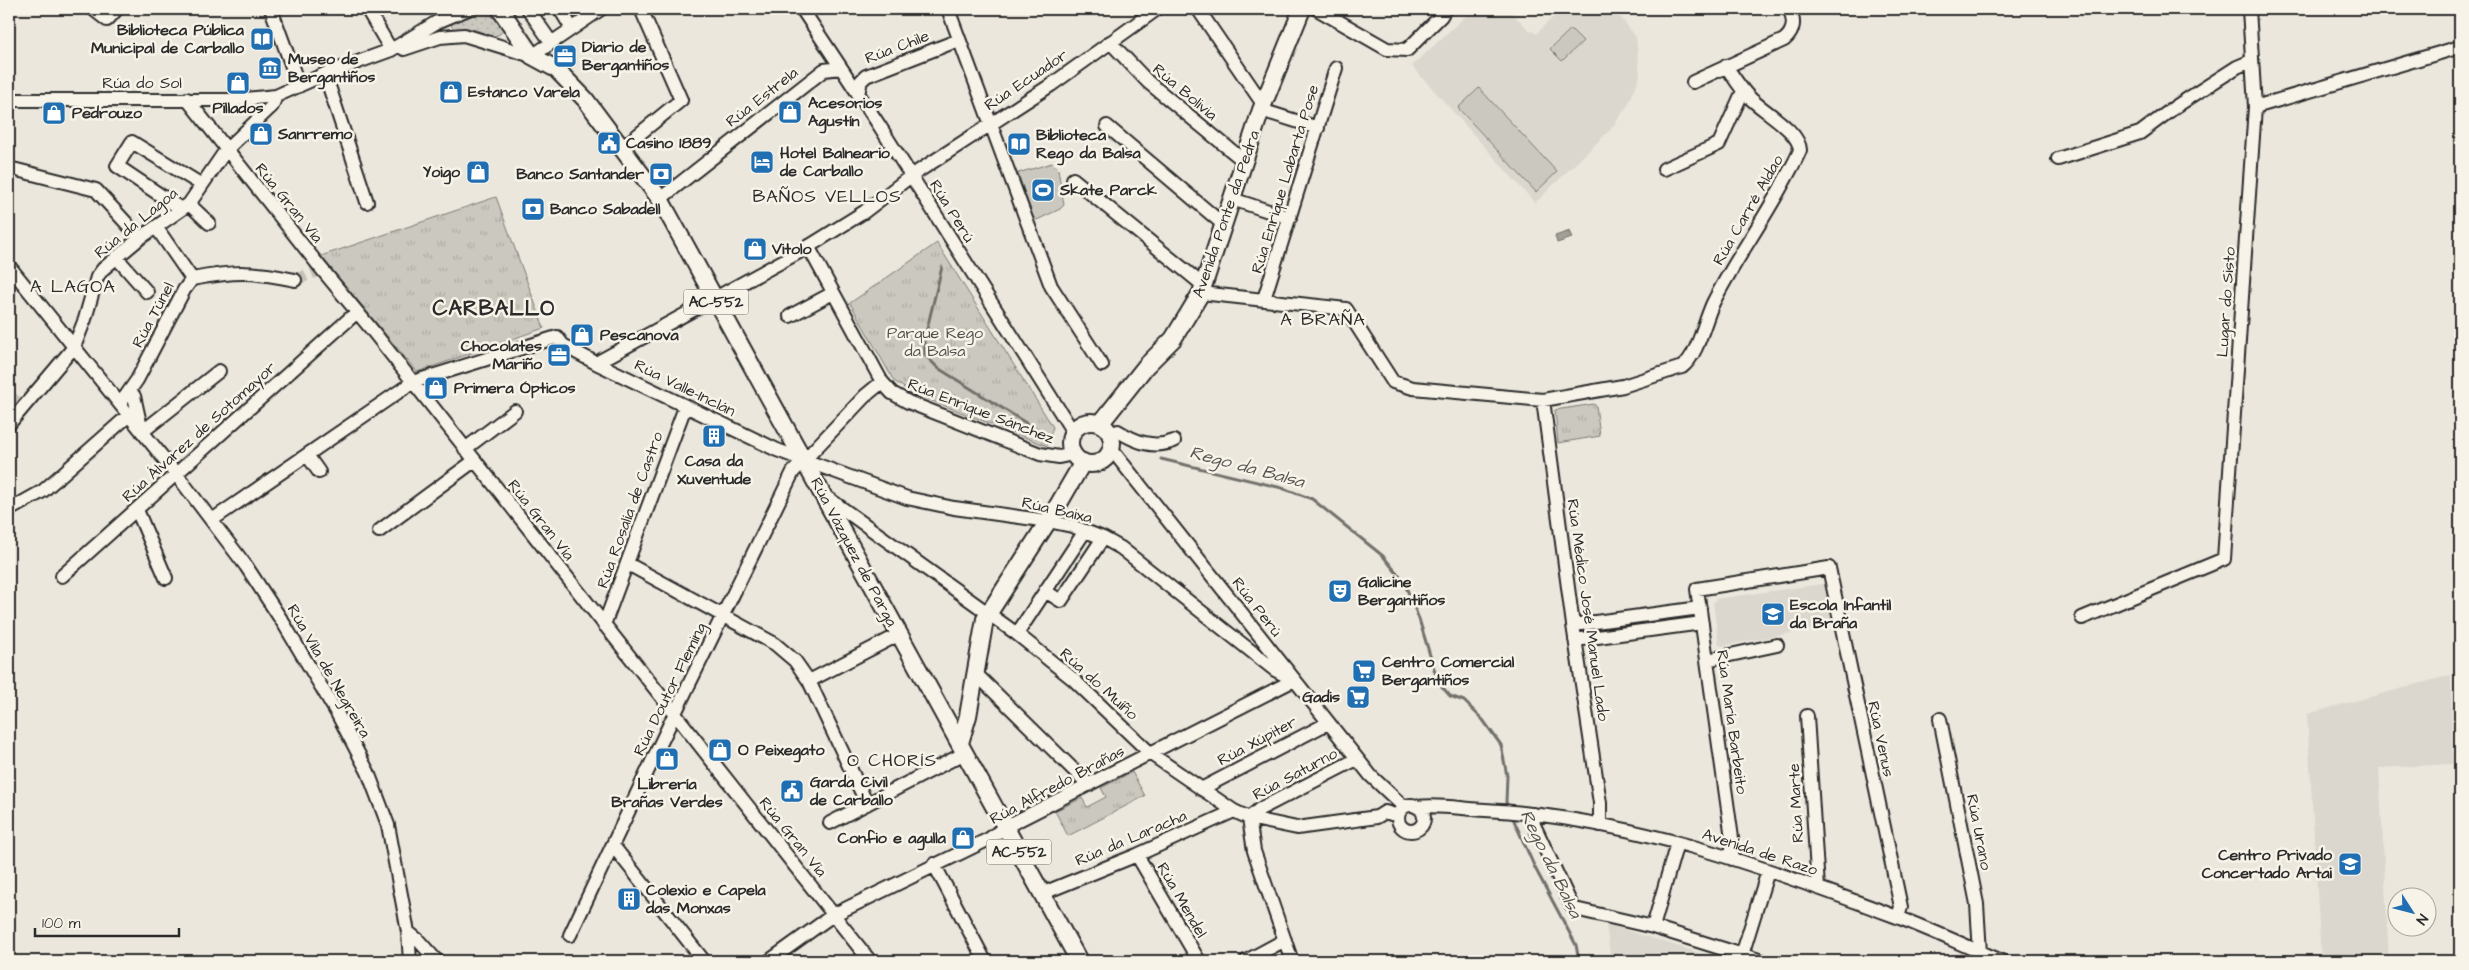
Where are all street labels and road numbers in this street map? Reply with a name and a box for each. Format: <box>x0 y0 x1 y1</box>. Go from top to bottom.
street label: Rúa Chile <box>862 25 933 69</box>
street label: Rúa Ecuador <box>980 44 1072 116</box>
street label: Rúa Bolivia <box>1148 58 1222 126</box>
street label: Rúa Estrela <box>721 62 803 132</box>
street label: Rúa do Sol <box>102 72 182 94</box>
street label: Rúa Enrique Labarta Pose <box>1246 82 1324 276</box>
street label: Avenida Ponte da Pedra <box>1187 127 1265 301</box>
street label: Rúa Carré Aldao <box>1707 151 1789 269</box>
street label: Rúa Gran Vía <box>250 158 328 248</box>
street label: Rúa Perú <box>924 176 980 246</box>
street label: Rúa da Lagoa <box>90 183 183 264</box>
street label: Lugar do Sisto <box>2211 246 2242 358</box>
street label: Rúa Túnel <box>127 278 179 352</box>
road number: AC-552 <box>684 290 748 314</box>
street label: Rúa Valle-Inclán <box>631 354 739 422</box>
street label: Rúa Álvarez de Sotomayor <box>117 357 282 508</box>
street label: Rúa Enrique Sánchez <box>905 373 1057 449</box>
street label: Rúa Rosalía de Castro <box>591 429 669 591</box>
street label: Rúa Vázquez de Parga <box>804 473 903 631</box>
street label: Rúa Gran Vía <box>502 475 580 565</box>
street label: Rúa Baixa <box>1020 491 1094 529</box>
street label: Rúa Médico José Manuel Lado <box>1562 497 1614 723</box>
street label: Rúa Perú <box>1227 573 1287 641</box>
street label: Rúa Vila de Negreira <box>281 600 376 742</box>
street label: Rúa Doutor Fleming <box>628 619 713 760</box>
street label: Rúa do Muíño <box>1055 643 1143 725</box>
street label: Rúa María Barbeito <box>1711 649 1753 795</box>
street label: Rúa Venus <box>1862 699 1900 779</box>
street label: Rúa Xúpiter <box>1213 711 1301 771</box>
street label: Rúa Alfredo Brañas <box>986 740 1128 830</box>
street label: Rúa Saturno <box>1249 742 1341 806</box>
street label: Rúa Marte <box>1783 762 1809 843</box>
street label: Rúa Gran Vía <box>754 792 832 882</box>
street label: Rúa Urano <box>1961 792 1997 872</box>
street label: Rúa da Laracha <box>1072 805 1190 871</box>
street label: Avenida de Razo <box>1699 823 1821 881</box>
road number: AC-552 <box>986 840 1052 864</box>
street label: Rúa Mendel <box>1152 858 1212 942</box>

